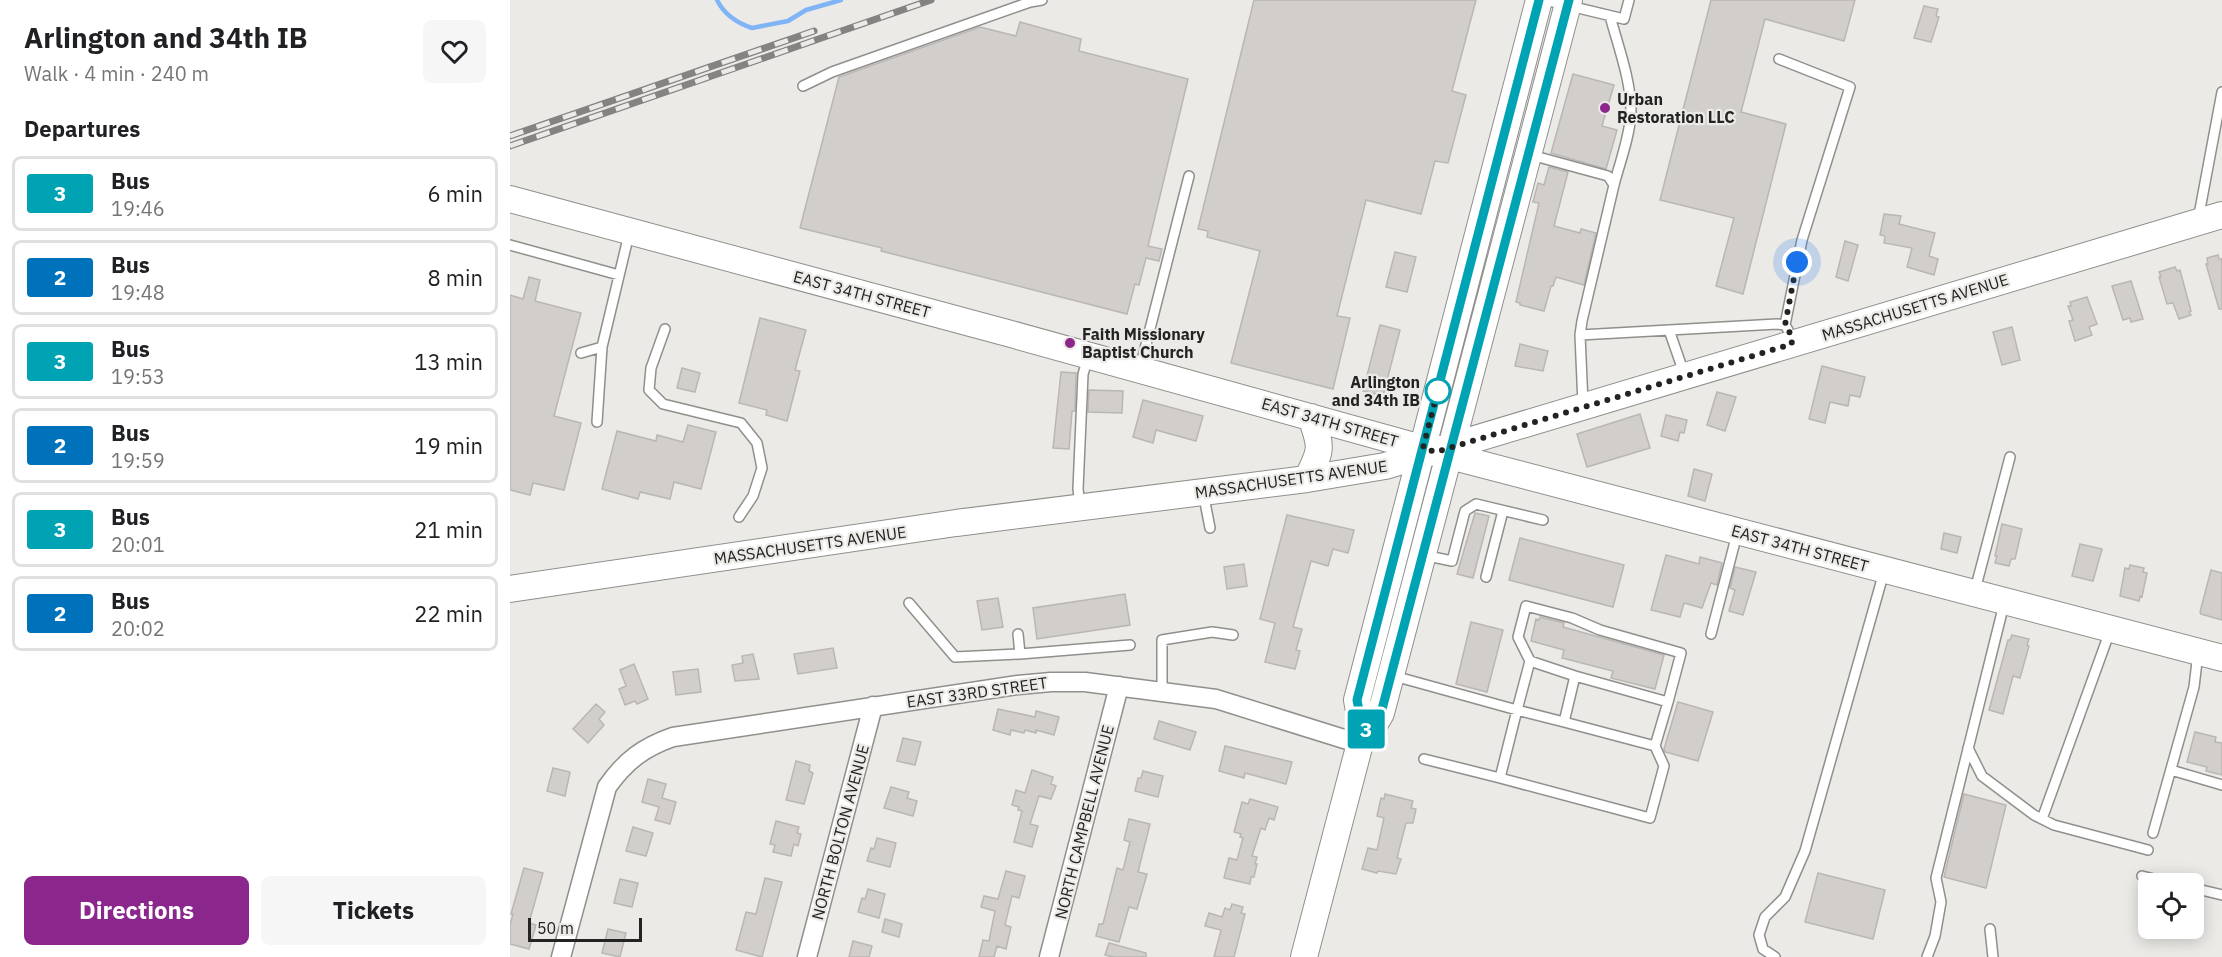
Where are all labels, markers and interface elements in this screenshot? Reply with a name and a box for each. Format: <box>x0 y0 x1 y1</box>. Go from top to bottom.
text: Arlington and 34th IB <box>24 19 307 56</box>
button: heart <box>423 20 486 83</box>
text: Walk · 4 min · 240 m <box>24 60 209 87</box>
place label: Urban Restoration LLC <box>1617 89 1735 127</box>
marker: Urban Restoration LLC <box>1598 101 1612 115</box>
text: Departures <box>24 114 140 143</box>
text: Bus <box>111 166 150 195</box>
text: 3 <box>54 179 66 207</box>
text: 6 min <box>427 179 483 208</box>
text: 19:46 <box>111 195 165 222</box>
your location <box>1782 247 1812 277</box>
text: Bus <box>111 250 150 279</box>
text: 2 <box>54 263 66 291</box>
text: 8 min <box>427 263 483 292</box>
street label: EAST 34TH STREET <box>791 266 933 322</box>
street label: MASSACHUSETTS AVENUE <box>1819 269 2011 345</box>
text: 19:48 <box>111 279 165 306</box>
place label: Faith Missionary Baptist Church <box>1082 324 1205 362</box>
text: Bus <box>111 334 150 363</box>
marker: Faith Missionary Baptist Church <box>1063 336 1077 350</box>
text: 3 <box>54 347 66 375</box>
text: 13 min <box>414 347 483 376</box>
text: 19:53 <box>111 363 165 390</box>
place label: Arlington and 34th IB <box>1332 372 1420 410</box>
marker: Arlington and 34th IB <box>1425 378 1451 404</box>
street label: EAST 34TH STREET <box>1259 393 1401 451</box>
text: Bus <box>111 418 150 447</box>
text: 2 <box>54 431 66 459</box>
text: 19 min <box>414 431 483 460</box>
text: 19:59 <box>111 447 165 474</box>
street label: MASSACHUSETTS AVENUE <box>1193 456 1389 502</box>
text: Bus <box>111 502 150 531</box>
text: 3 <box>54 515 66 543</box>
text: 21 min <box>414 515 483 544</box>
street label: EAST 34TH STREET <box>1729 520 1871 576</box>
street label: MASSACHUSETTS AVENUE <box>712 522 908 568</box>
text: 20:01 <box>111 531 165 558</box>
text: Bus <box>111 586 150 615</box>
text: 2 <box>54 599 66 627</box>
text: 22 min <box>414 599 483 628</box>
text: 20:02 <box>111 615 165 642</box>
street label: EAST 33RD STREET <box>905 672 1049 712</box>
line badge: 3 <box>1346 710 1386 748</box>
text: 3 <box>1360 715 1372 743</box>
street label: NORTH CAMPBELL AVENUE <box>1050 723 1118 921</box>
street label: NORTH BOLTON AVENUE <box>807 742 873 922</box>
map controls <box>2138 873 2204 939</box>
button: locate <box>2138 873 2204 939</box>
button: Directions <box>24 876 249 945</box>
button: Tickets <box>261 876 486 945</box>
scale bar <box>528 915 642 942</box>
text: 50 m <box>537 918 574 938</box>

